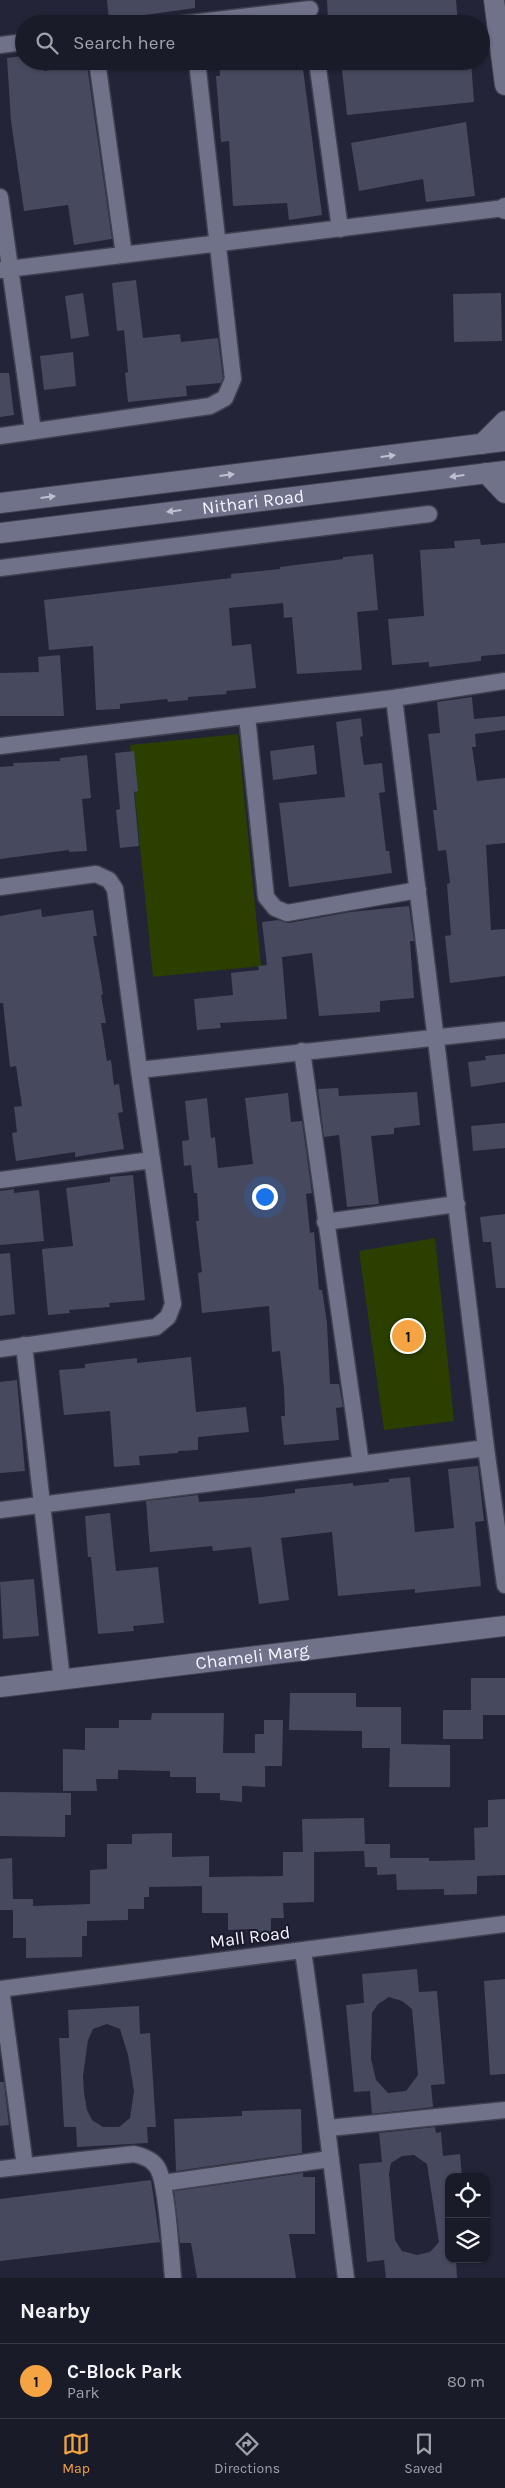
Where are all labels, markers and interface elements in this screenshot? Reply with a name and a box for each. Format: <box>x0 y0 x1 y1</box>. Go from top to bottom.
search box <box>15 15 490 70</box>
icon: search <box>33 29 61 57</box>
text: Search here <box>73 32 175 54</box>
one-way arrow <box>381 452 397 460</box>
one-way arrow <box>219 471 235 479</box>
one-way arrow <box>448 472 464 480</box>
street label: Nithari Road <box>201 485 306 519</box>
one-way arrow <box>41 493 57 501</box>
one-way arrow <box>165 507 181 515</box>
your location <box>252 1184 278 1210</box>
pin: 1 <box>392 1317 424 1355</box>
street label: Chameli Marg <box>194 1639 310 1674</box>
street label: Mall Road <box>208 1921 292 1953</box>
map controls <box>445 2173 490 2263</box>
button: locate <box>445 2173 490 2218</box>
button: layers <box>445 2218 490 2263</box>
text: Nearby <box>20 2299 90 2323</box>
text: C-Block Park <box>67 2361 182 2383</box>
text: 1 <box>33 2372 39 2391</box>
text: 80 m <box>447 2372 485 2391</box>
text: Park <box>67 2383 99 2402</box>
tab: Map <box>62 2430 90 2477</box>
tab: Directions <box>214 2430 280 2477</box>
tab: Saved <box>404 2430 443 2477</box>

